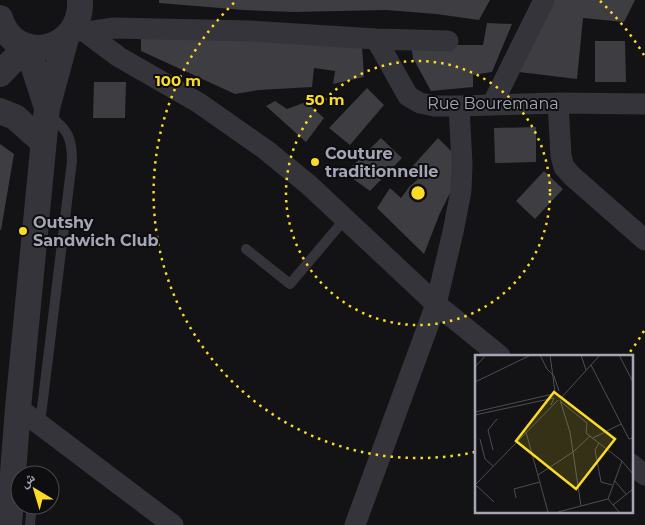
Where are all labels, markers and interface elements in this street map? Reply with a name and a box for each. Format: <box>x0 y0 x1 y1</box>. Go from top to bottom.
text: 100 m <box>155 71 201 90</box>
text: 50 m <box>305 90 345 109</box>
street label: Rue Bouremana <box>427 94 559 113</box>
place label: Couture traditionnelle <box>325 144 438 181</box>
marker: Couture traditionnelle <box>309 156 321 168</box>
centre of rings <box>409 184 427 202</box>
place label: Outshy Sandwich Club <box>33 213 159 250</box>
marker: Outshy Sandwich Club <box>17 225 29 237</box>
inset map <box>475 355 632 512</box>
north arrow <box>10 465 60 515</box>
text: ش <box>16 468 39 491</box>

